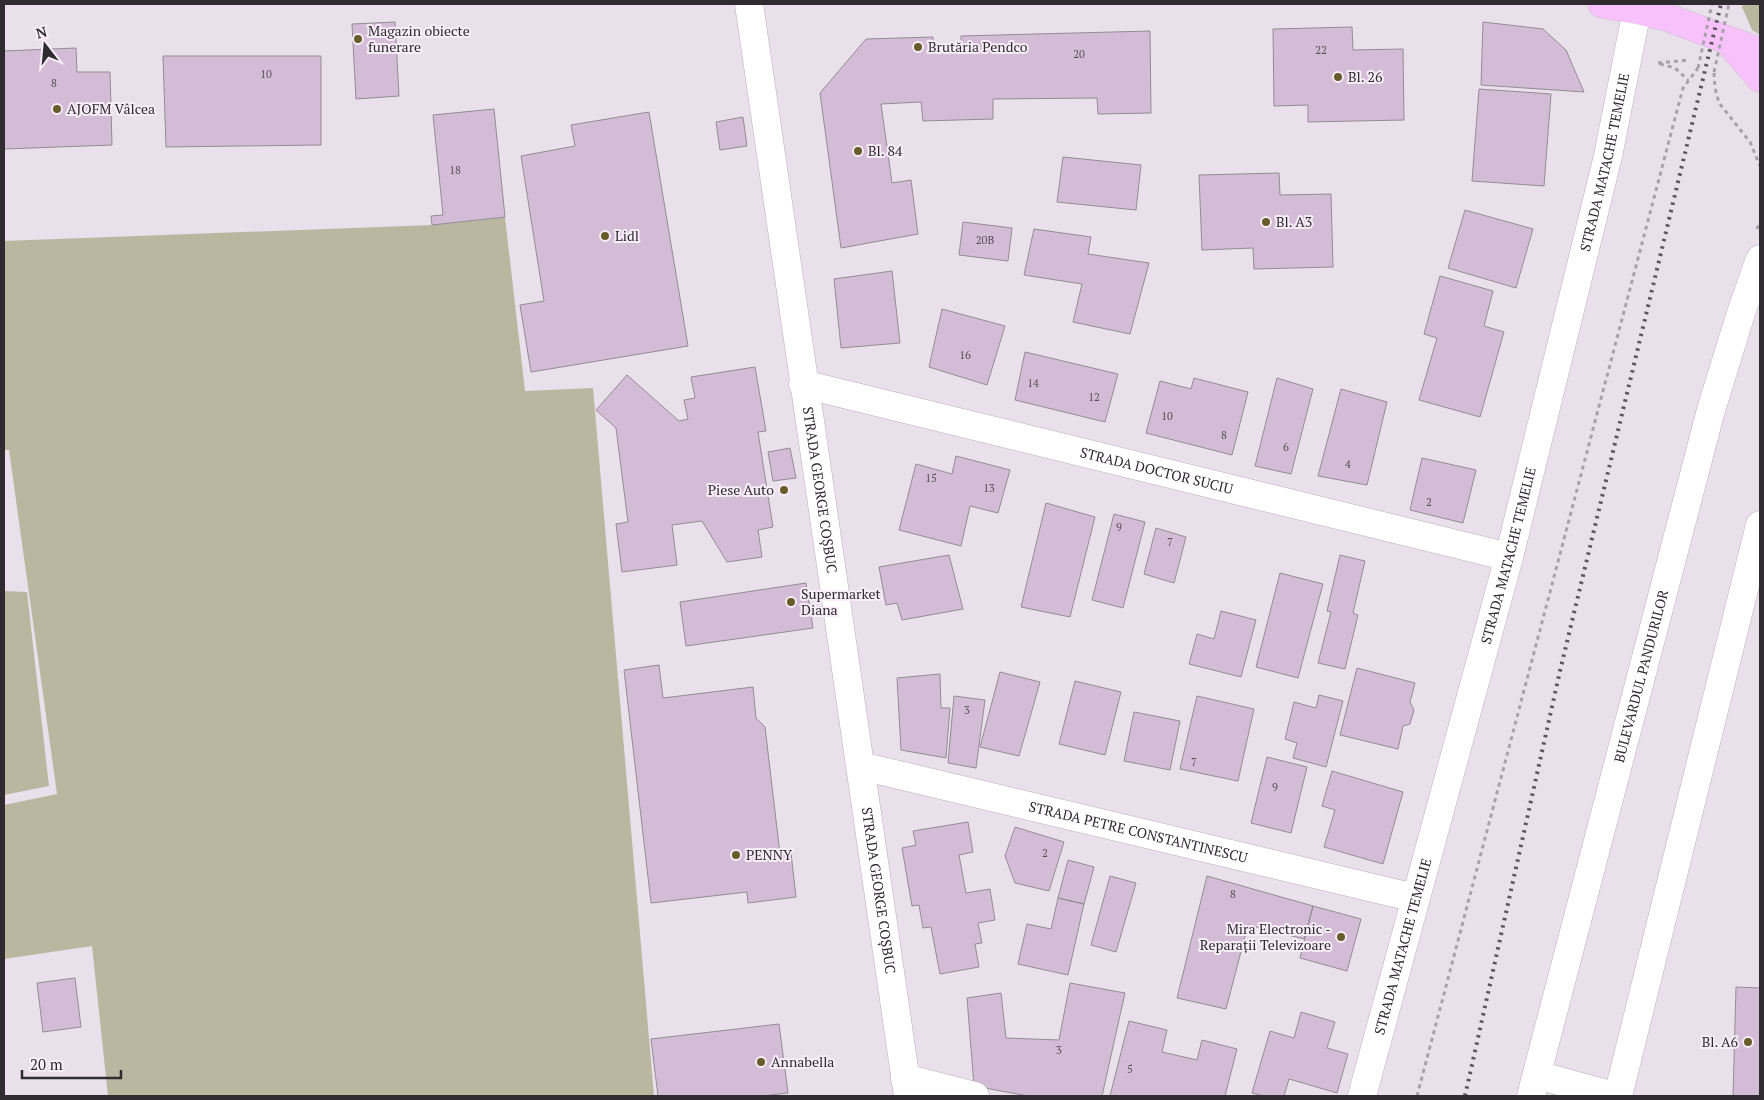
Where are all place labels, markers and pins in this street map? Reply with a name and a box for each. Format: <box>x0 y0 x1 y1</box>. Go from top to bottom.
place label: Magazin obiecte funerare <box>368 21 470 56</box>
marker: Magazin obiecte funerare <box>352 33 364 45</box>
place label: Brutăria Pendco <box>928 37 1028 56</box>
marker: Brutăria Pendco <box>912 41 924 53</box>
place label: Bl. 26 <box>1348 67 1383 86</box>
marker: Bl. 26 <box>1332 71 1344 83</box>
place label: AJOFM Vâlcea <box>67 99 155 118</box>
marker: AJOFM Vâlcea <box>51 103 63 115</box>
place label: Bl. 84 <box>868 141 903 160</box>
marker: Bl. 84 <box>852 145 864 157</box>
place label: Bl. A3 <box>1276 212 1312 231</box>
marker: Bl. A3 <box>1260 216 1272 228</box>
place label: Lidl <box>615 226 639 245</box>
marker: Lidl <box>599 230 611 242</box>
place label: Piese Auto <box>708 480 774 499</box>
marker: Piese Auto <box>778 484 790 496</box>
place label: Supermarket Diana <box>801 584 882 619</box>
marker: Supermarket Diana <box>785 596 797 608</box>
place label: PENNY <box>746 845 793 864</box>
marker: PENNY <box>730 849 742 861</box>
place label: Mira Electronic - Reparații Televizoare <box>1200 919 1331 954</box>
marker: Mira Electronic - Reparații Televizoare <box>1335 931 1347 943</box>
place label: Bl. A6 <box>1702 1032 1739 1051</box>
marker: Bl. A6 <box>1742 1036 1754 1048</box>
place label: Annabella <box>771 1052 834 1071</box>
marker: Annabella <box>755 1056 767 1068</box>

